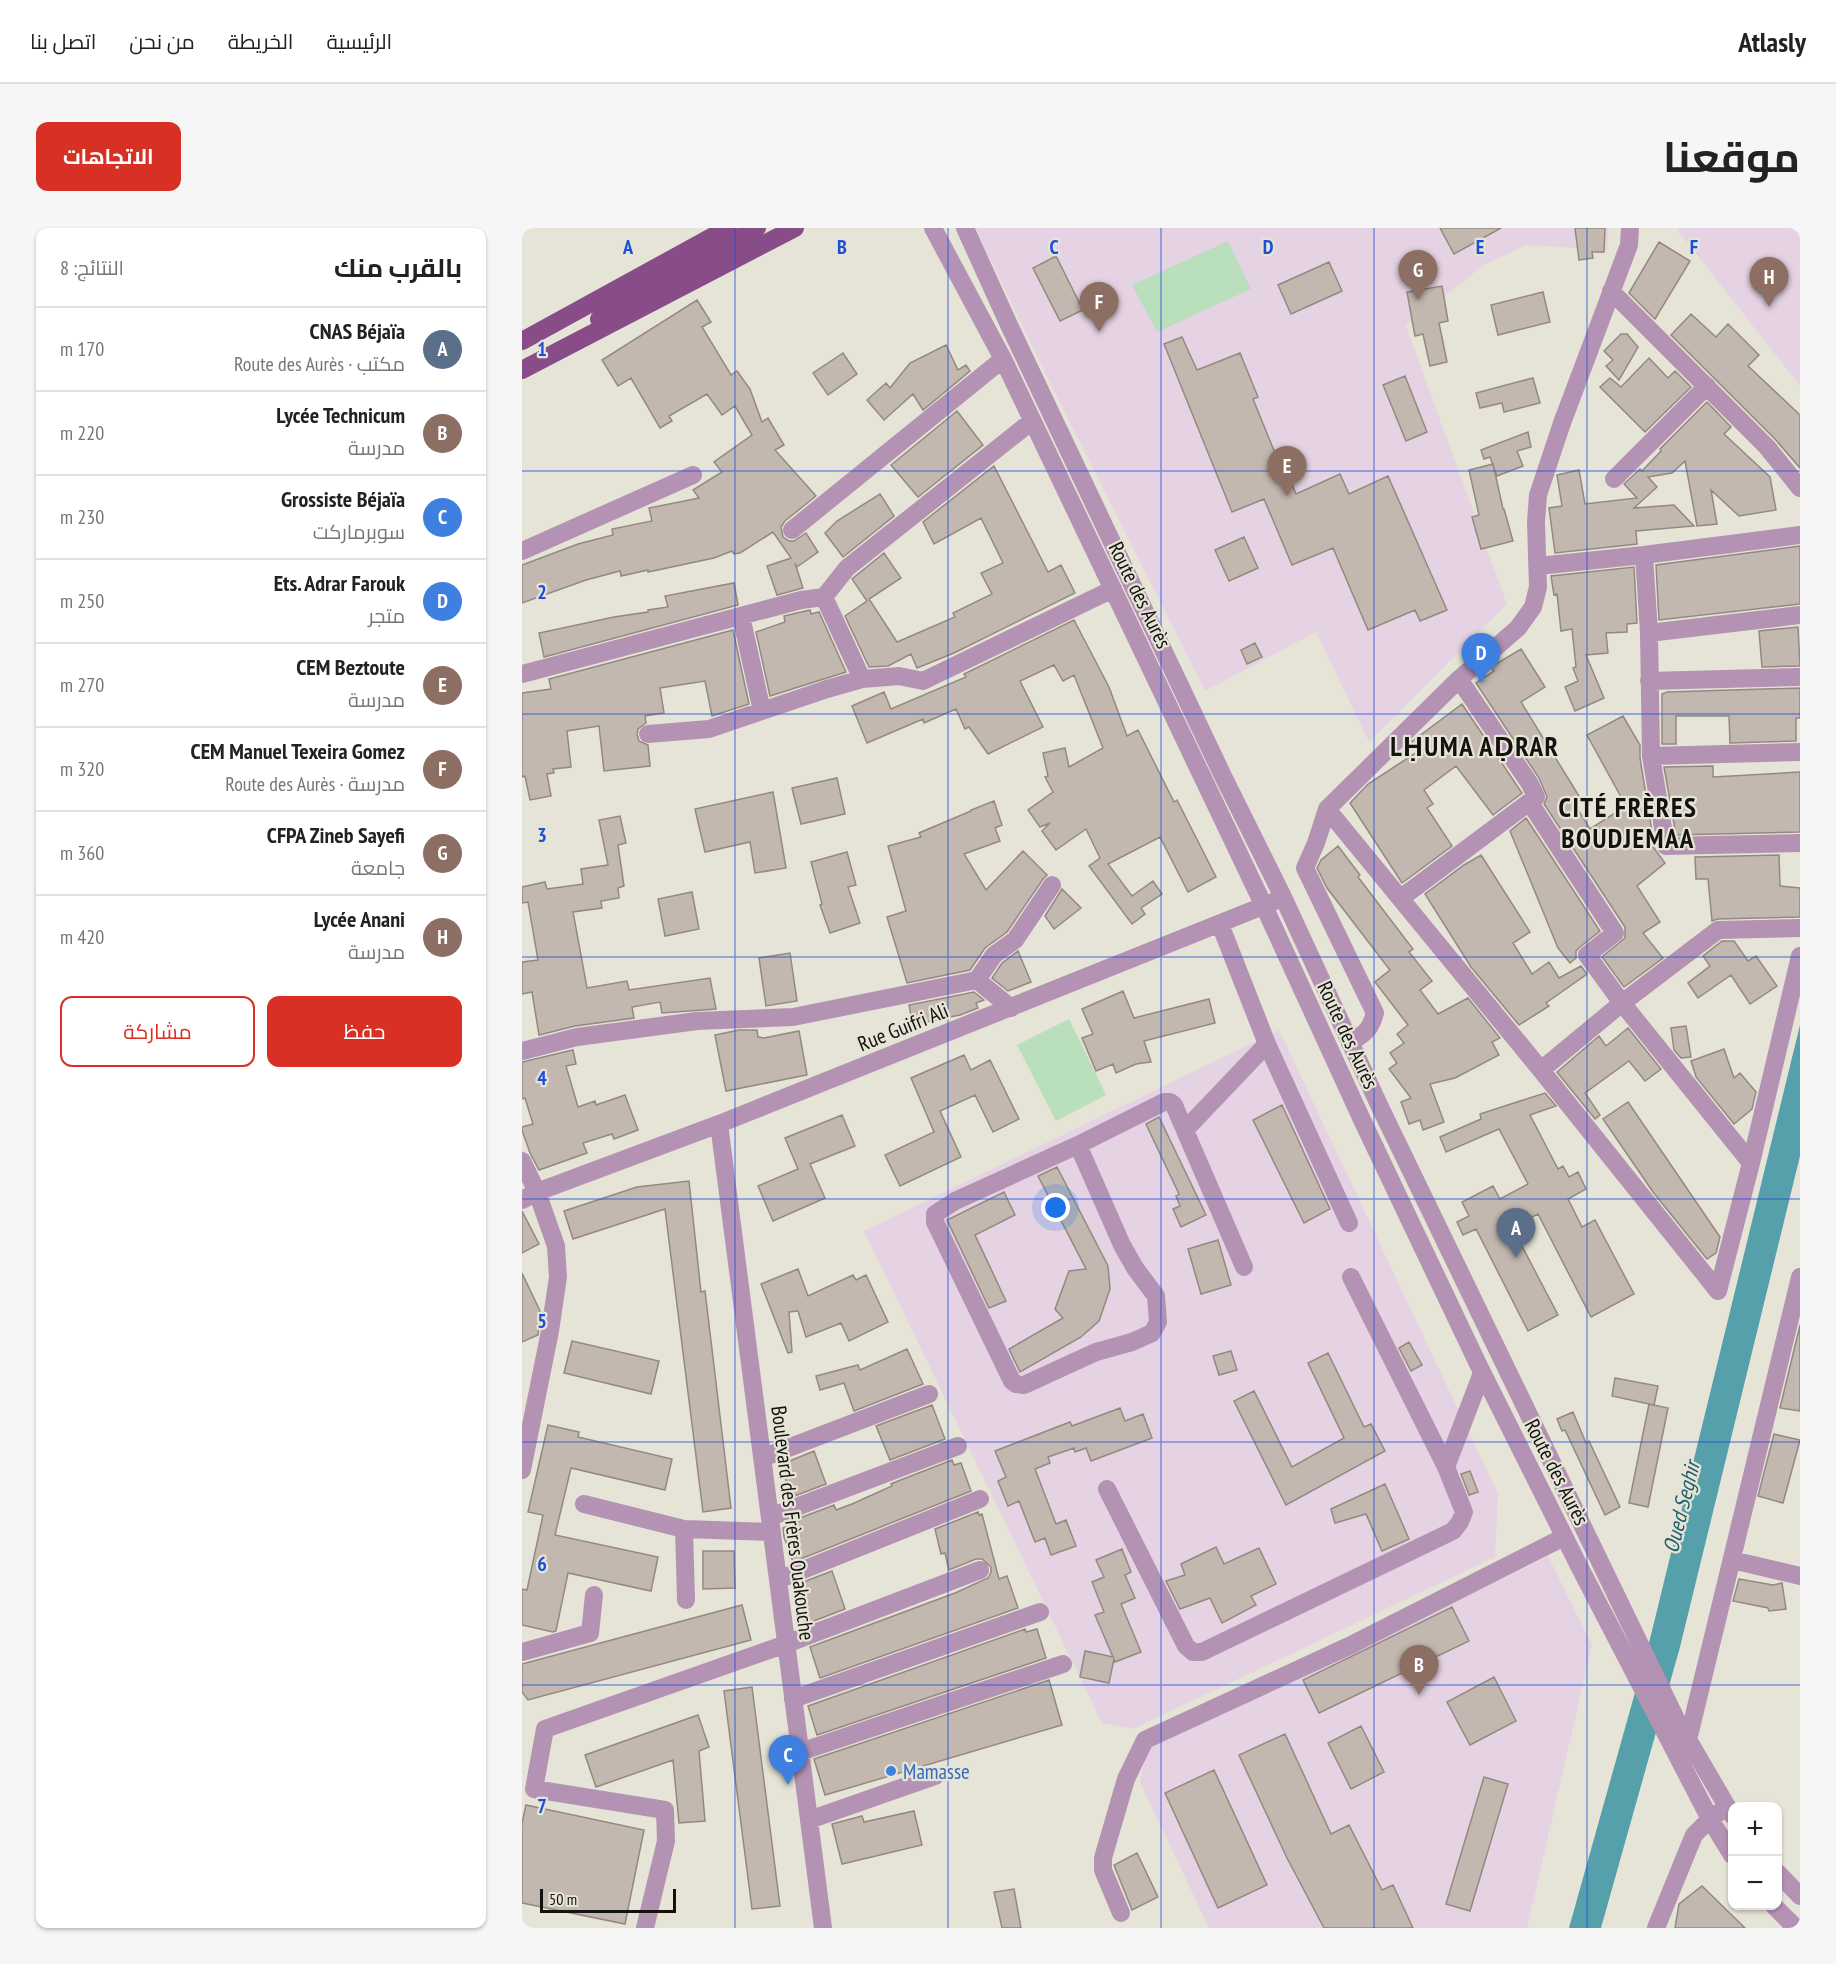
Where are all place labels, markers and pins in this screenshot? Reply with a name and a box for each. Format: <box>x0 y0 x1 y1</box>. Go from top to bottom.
pin: G <box>1398 250 1438 300</box>
pin: H <box>1750 257 1788 307</box>
pin: F <box>1080 282 1118 332</box>
pin: E <box>1268 446 1306 496</box>
pin: D <box>1462 634 1500 683</box>
pin: A <box>1496 1208 1536 1258</box>
pin: B <box>1400 1646 1438 1695</box>
pin: C <box>768 1736 808 1785</box>
place label: Mamasse <box>903 1758 970 1785</box>
marker: Mamasse <box>884 1764 898 1778</box>

